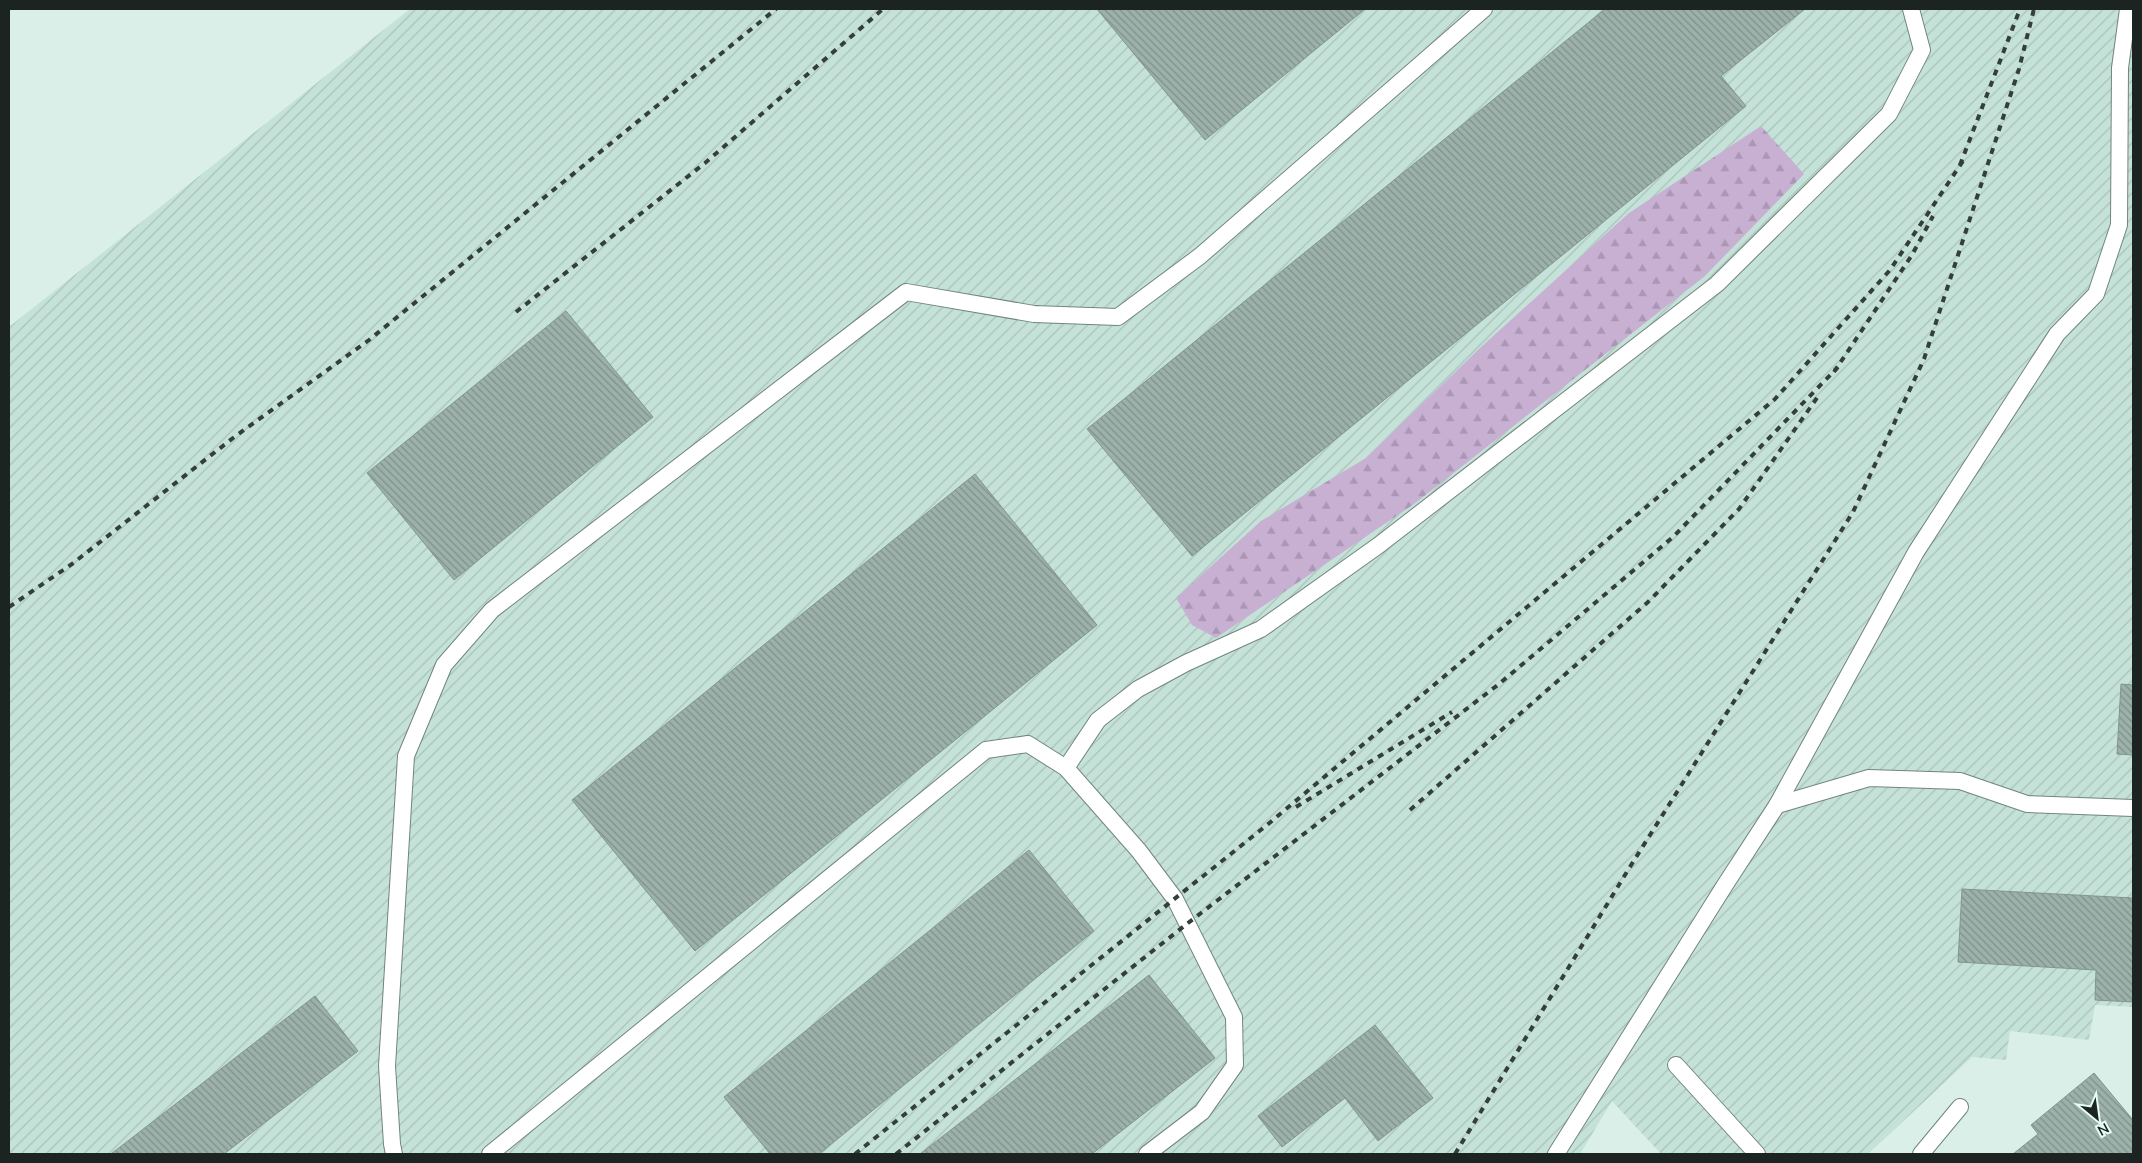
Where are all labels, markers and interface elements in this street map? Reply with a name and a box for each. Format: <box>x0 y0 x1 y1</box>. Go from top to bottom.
north arrow <box>2072 1093 2122 1143</box>
text: N <box>2094 1119 2112 1140</box>

